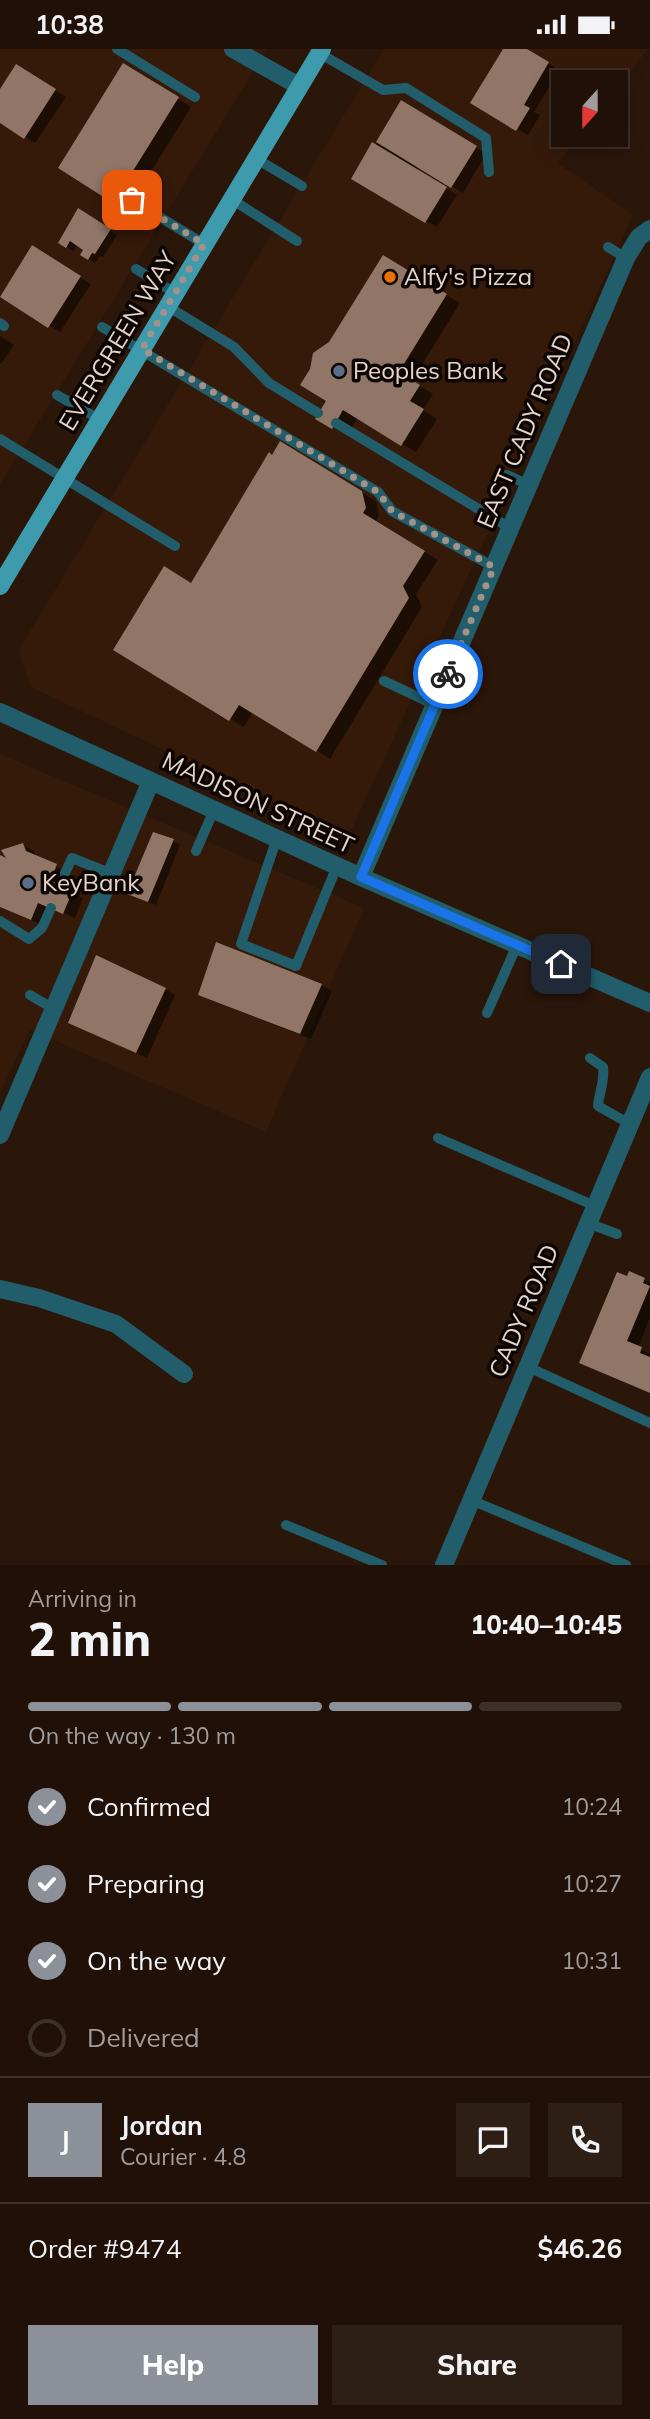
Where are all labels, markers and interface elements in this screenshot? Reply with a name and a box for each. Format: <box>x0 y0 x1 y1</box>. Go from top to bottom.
text: 10:38 <box>35 8 104 41</box>
north arrow <box>551 70 628 147</box>
map controls <box>551 70 628 147</box>
pin <box>102 170 162 230</box>
icon: bag <box>113 181 151 219</box>
street label: EVERGREEN WAY <box>52 245 183 436</box>
place label: Alfy's Pizza <box>404 261 532 291</box>
marker: Alfy's Pizza <box>382 269 398 285</box>
street label: EAST CADY ROAD <box>470 329 579 532</box>
place label: Peoples Bank <box>353 355 504 385</box>
marker: Peoples Bank <box>331 363 347 379</box>
courier <box>413 639 483 709</box>
icon: bike <box>429 655 467 693</box>
street label: MADISON STREET <box>158 745 360 860</box>
place label: KeyBank <box>42 867 140 897</box>
marker: KeyBank <box>20 875 36 891</box>
pin <box>531 934 591 994</box>
icon: home <box>542 945 580 983</box>
street label: CADY ROAD <box>482 1240 565 1382</box>
text: Arriving in <box>28 1584 137 1613</box>
text: 10:40–10:45 <box>471 1608 622 1641</box>
text: 2 min <box>28 1610 151 1668</box>
text: On the way · 130 m <box>28 1721 236 1750</box>
icon: check <box>28 1788 66 1826</box>
text: Confirmed <box>87 1790 211 1823</box>
text: 10:24 <box>562 1792 622 1821</box>
icon: check <box>28 1865 66 1903</box>
text: Preparing <box>87 1867 205 1900</box>
text: 10:27 <box>562 1869 622 1898</box>
icon: check <box>28 1942 66 1980</box>
text: On the way <box>87 1944 226 1977</box>
text: 10:31 <box>562 1946 622 1975</box>
text: Delivered <box>87 2021 200 2054</box>
button: chat <box>456 2103 530 2177</box>
button: phone <box>548 2103 622 2177</box>
text: Jordan <box>120 2109 203 2142</box>
text: J <box>60 2124 70 2157</box>
text: Courier · 4.8 <box>120 2142 246 2171</box>
text: Order #9474 <box>28 2232 181 2265</box>
text: $46.26 <box>538 2232 622 2265</box>
button: Help <box>28 2325 318 2405</box>
button: Share <box>332 2325 622 2405</box>

